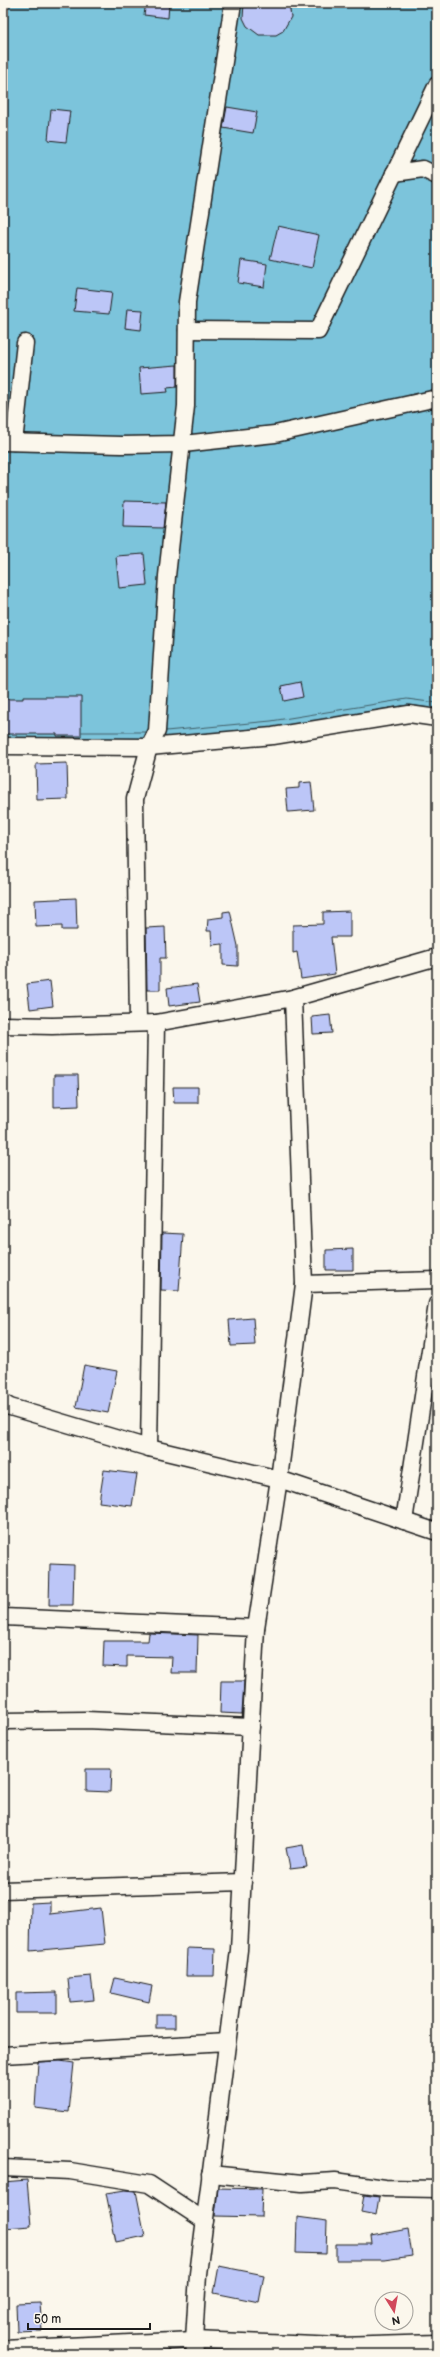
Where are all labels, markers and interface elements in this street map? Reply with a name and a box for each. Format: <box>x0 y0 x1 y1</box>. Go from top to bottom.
north arrow <box>374 2291 414 2331</box>
scale bar <box>28 2305 150 2331</box>
text: 50 m <box>34 2312 61 2327</box>
text: N <box>391 2313 401 2327</box>

